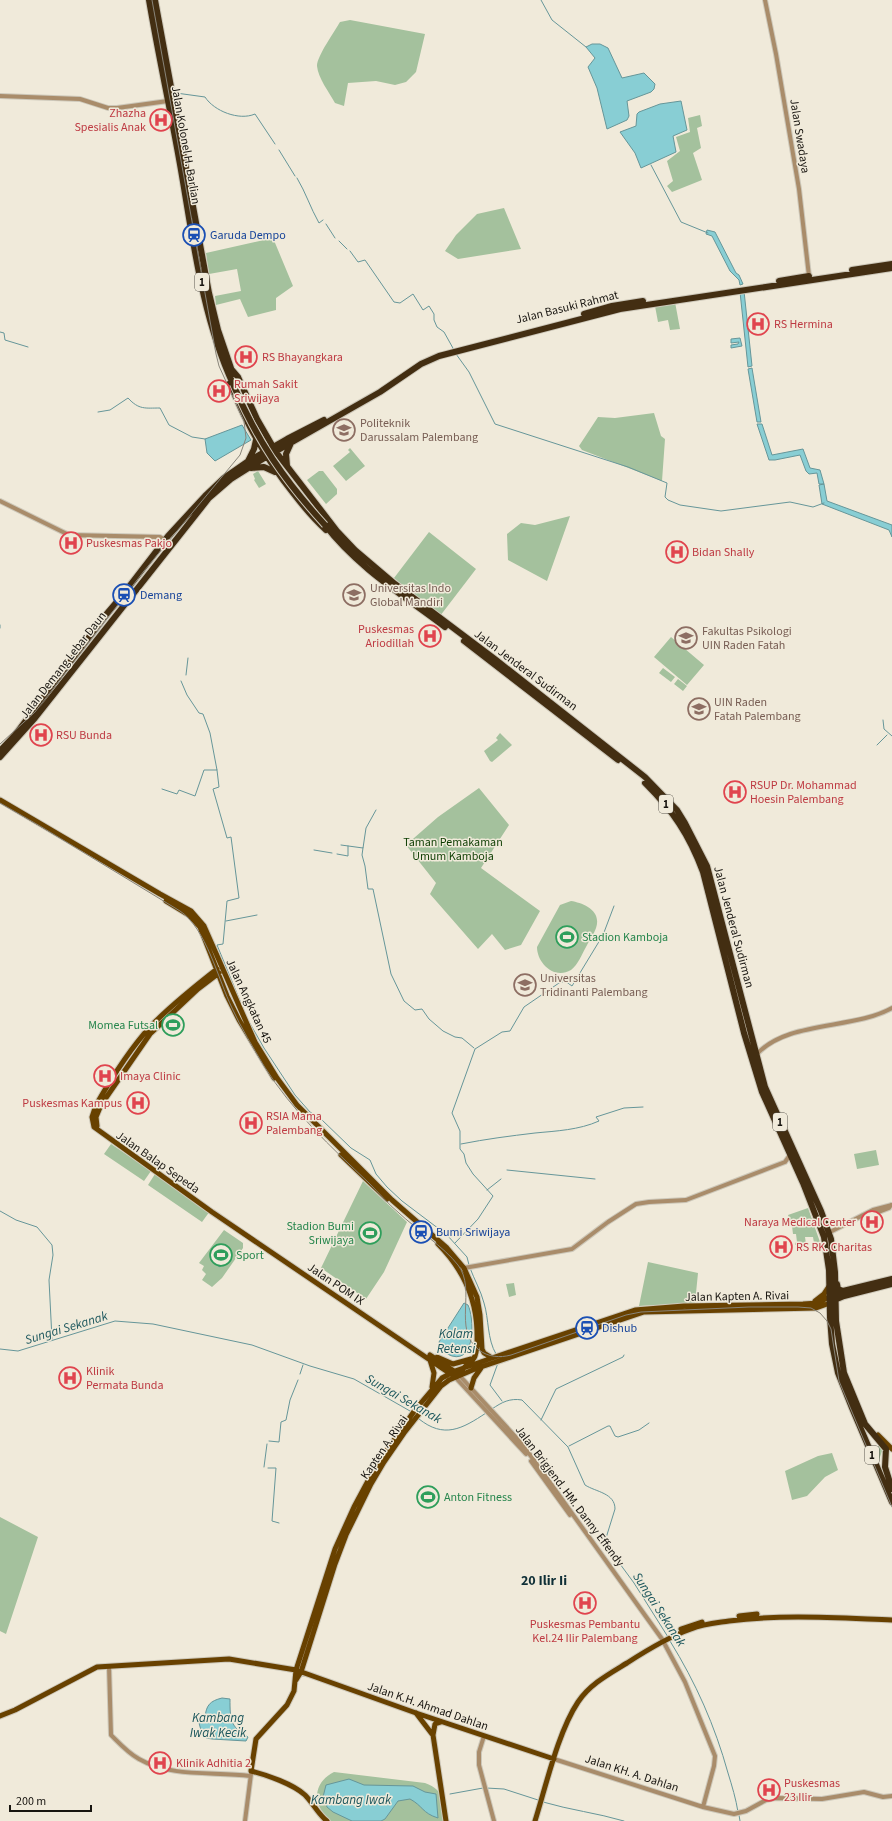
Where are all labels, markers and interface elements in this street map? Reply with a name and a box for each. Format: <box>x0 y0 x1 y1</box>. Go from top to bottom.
street label: Jalan Kolonel H. Barlian <box>167 85 204 206</box>
street label: Jalan Swadaya <box>785 98 814 174</box>
place label: Zhazha Spesialis Anak <box>74 105 146 136</box>
hospital icon: Zhazha Spesialis Anak <box>148 107 174 133</box>
station icon: Garuda Dempo <box>181 222 207 248</box>
place label: Garuda Dempo <box>210 227 286 244</box>
road number: 1 <box>195 273 209 291</box>
street label: Jalan Basuki Rahmat <box>514 287 620 328</box>
hospital icon: RS Hermina <box>745 311 771 337</box>
place label: RS Hermina <box>774 316 833 333</box>
hospital icon: RS Bhayangkara <box>233 344 259 370</box>
place label: RS Bhayangkara <box>262 349 343 366</box>
place label: Rumah Sakit Sriwijaya <box>234 376 298 407</box>
hospital icon: Rumah Sakit Sriwijaya <box>206 378 232 404</box>
place label: Politeknik Darussalam Palembang <box>360 415 478 446</box>
school or university icon: Politeknik Darussalam Palembang <box>331 417 357 443</box>
hospital icon: Puskesmas Pakjo <box>58 530 84 556</box>
place label: Puskesmas Pakjo <box>86 535 172 552</box>
hospital icon: Bidan Shally <box>664 539 690 565</box>
place label: Bidan Shally <box>692 544 755 561</box>
place label: Universitas Indo Global Mandiri <box>370 580 451 611</box>
station icon: Demang <box>111 582 137 608</box>
school or university icon: Universitas Indo Global Mandiri <box>341 582 367 608</box>
place label: Demang <box>140 587 182 604</box>
street label: Jalan Demang Lebar Daun <box>16 608 111 722</box>
place label: Puskesmas Ariodillah <box>358 621 414 652</box>
hospital icon: Puskesmas Ariodillah <box>417 623 443 649</box>
place label: Fakultas Psikologi UIN Raden Fatah <box>702 623 792 654</box>
school or university icon: Fakultas Psikologi UIN Raden Fatah <box>673 625 699 651</box>
street label: Jalan Jenderal Sudirman <box>471 626 581 715</box>
place label: UIN Raden Fatah Palembang <box>714 694 801 725</box>
school or university icon: UIN Raden Fatah Palembang <box>686 696 712 722</box>
hospital icon: RSU Bunda <box>28 722 54 748</box>
place label: RSU Bunda <box>56 727 112 744</box>
place label: RSUP Dr. Mohammad Hoesin Palembang <box>750 777 857 808</box>
hospital icon: RSUP Dr. Mohammad Hoesin Palembang <box>722 779 748 805</box>
road number: 1 <box>659 795 673 813</box>
park label: Taman Pemakaman Umum Kamboja <box>403 834 503 865</box>
street label: Jalan Jenderal Sudirman <box>709 864 758 990</box>
sports icon: Stadion Kamboja <box>554 924 580 950</box>
place label: Stadion Kamboja <box>582 929 668 946</box>
street label: Jalan Angkatan 45 <box>222 956 276 1046</box>
place label: Universitas Tridinanti Palembang <box>540 970 648 1001</box>
school or university icon: Universitas Tridinanti Palembang <box>512 972 538 998</box>
sports icon: Momea Futsal <box>160 1012 186 1038</box>
place label: Momea Futsal <box>88 1017 158 1034</box>
hospital icon: Imaya Clinic <box>92 1063 118 1089</box>
place label: Imaya Clinic <box>120 1068 181 1085</box>
hospital icon: Puskesmas Kampus <box>125 1090 151 1116</box>
place label: Puskesmas Kampus <box>22 1095 122 1112</box>
place label: RSIA Mama Palembang <box>266 1108 322 1139</box>
hospital icon: RSIA Mama Palembang <box>238 1110 264 1136</box>
road number: 1 <box>773 1113 787 1131</box>
street label: Jalan Balap Sepeda <box>112 1127 203 1198</box>
hospital icon: Naraya Medical Center <box>859 1209 885 1235</box>
place label: Naraya Medical Center <box>744 1214 857 1231</box>
place label: Stadion Bumi Sriwijaya <box>286 1218 354 1249</box>
station icon: Bumi Sriwijaya <box>408 1219 434 1245</box>
sports icon: Stadion Bumi Sriwijaya <box>357 1220 383 1246</box>
place label: Bumi Sriwijaya <box>436 1224 510 1241</box>
hospital icon: RS RK. Charitas <box>768 1234 794 1260</box>
place label: RS RK. Charitas <box>796 1239 872 1256</box>
sports icon: Sport <box>208 1242 234 1268</box>
place label: Sport <box>236 1247 264 1264</box>
street label: Jalan POM IX <box>304 1259 367 1310</box>
street label: Jalan Kapten A. Rivai <box>685 1287 789 1306</box>
water label: Sungai Sekanak <box>23 1307 111 1349</box>
station icon: Dishub <box>574 1315 600 1341</box>
place label: Dishub <box>602 1320 637 1337</box>
water label: Kolam Retensi <box>437 1325 476 1358</box>
place label: Klinik Permata Bunda <box>86 1363 164 1394</box>
hospital icon: Klinik Permata Bunda <box>57 1365 83 1391</box>
water label: Sungai Sekanak <box>362 1370 446 1428</box>
street label: Kapten A. Rivai <box>357 1412 412 1483</box>
street label: Jalan Brigjend. HM. Danny Effendy <box>511 1422 629 1571</box>
road number: 1 <box>865 1446 879 1464</box>
sports icon: Anton Fitness <box>415 1484 441 1510</box>
place label: Anton Fitness <box>444 1489 512 1506</box>
water label: Sungai Sekanak <box>628 1569 690 1651</box>
district label: 20 Ilir Ii <box>521 1571 567 1591</box>
hospital icon: Puskesmas Pembantu Kel.24 Ilir Palembang <box>572 1590 598 1616</box>
place label: Puskesmas Pembantu Kel.24 Ilir Palembang <box>530 1616 640 1647</box>
street label: Jalan K.H. Ahmad Dahlan <box>365 1678 491 1735</box>
water label: Kambang Iwak Kecik <box>190 1709 247 1742</box>
hospital icon: Klinik Adhitia 2 <box>147 1750 173 1776</box>
street label: Jalan KH. A. Dahlan <box>583 1750 681 1797</box>
place label: Klinik Adhitia 2 <box>176 1755 251 1772</box>
place label: Puskesmas 23 Ilir <box>784 1775 840 1806</box>
hospital icon: Puskesmas 23 Ilir <box>756 1777 782 1803</box>
scale bar <box>10 1787 91 1813</box>
water label: Kambang Iwak <box>311 1791 392 1809</box>
text: 200 m <box>16 1793 46 1810</box>

